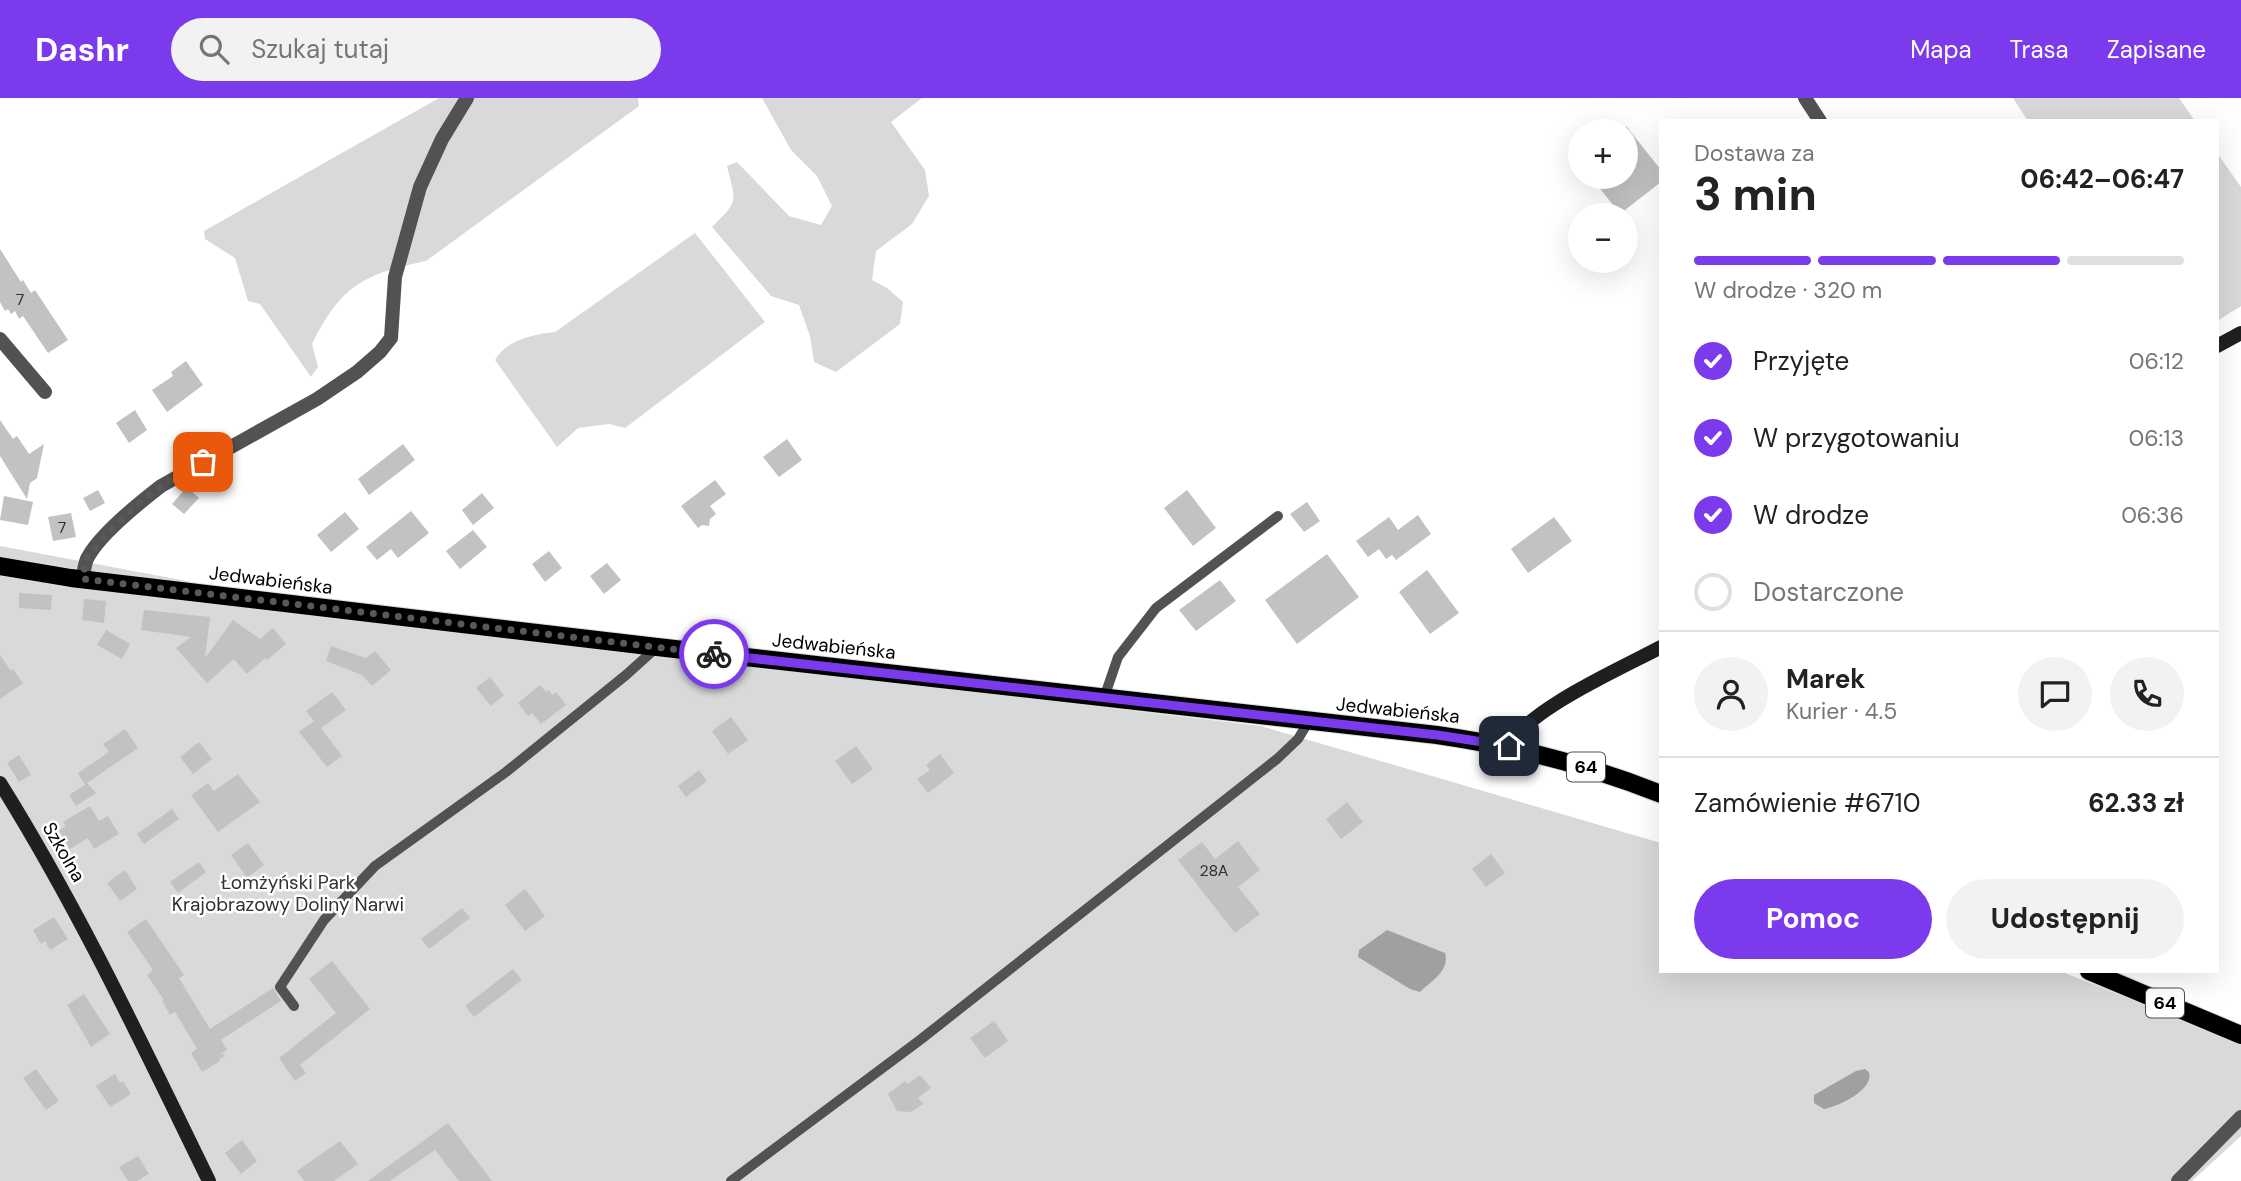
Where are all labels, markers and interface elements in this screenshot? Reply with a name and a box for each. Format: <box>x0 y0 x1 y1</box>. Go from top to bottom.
search box <box>171 18 661 81</box>
text: Dashr <box>35 28 129 71</box>
icon: search <box>195 30 233 68</box>
text: Szukaj tutaj <box>251 32 389 66</box>
text: Mapa <box>1910 34 1972 65</box>
text: Trasa <box>2010 34 2069 65</box>
text: Zapisane <box>2107 34 2206 65</box>
map controls <box>1568 119 1638 273</box>
button: + <box>1568 119 1638 189</box>
text: Dostawa za <box>1694 138 1815 168</box>
text: 06:42–06:47 <box>2020 162 2184 196</box>
text: 3 min <box>1694 164 1817 224</box>
button: − <box>1568 203 1638 273</box>
text: W drodze · 320 m <box>1694 275 1882 305</box>
house number: 7 <box>16 289 24 310</box>
icon: check <box>1694 342 1732 380</box>
text: Przyjęte <box>1753 344 1849 378</box>
text: 06:12 <box>2129 346 2184 376</box>
icon: check <box>1694 419 1732 457</box>
text: W przygotowaniu <box>1753 421 1960 455</box>
text: 06:13 <box>2128 423 2184 453</box>
pin <box>173 432 233 492</box>
icon: bag <box>184 443 222 481</box>
icon: check <box>1694 496 1732 534</box>
text: W drodze <box>1753 498 1869 532</box>
text: 06:36 <box>2121 500 2184 530</box>
house number: 7 <box>58 517 66 538</box>
street label: Jedwabieńska <box>208 560 334 600</box>
text: Dostarczone <box>1753 575 1904 609</box>
courier <box>679 619 749 689</box>
street label: Jedwabieńska <box>771 627 897 665</box>
icon: bike <box>695 635 733 673</box>
button: person <box>1694 657 1768 731</box>
button: chat <box>2018 657 2092 731</box>
button: phone <box>2110 657 2184 731</box>
text: Marek <box>1786 662 1865 696</box>
street label: Jedwabieńska <box>1335 691 1461 729</box>
text: Kurier · 4.5 <box>1786 696 1897 726</box>
pin <box>1479 716 1539 776</box>
icon: home <box>1490 727 1528 765</box>
road number: 64 <box>1567 752 1605 782</box>
text: Zamówienie #6710 <box>1694 786 1920 820</box>
text: 62.33 zł <box>2088 786 2184 820</box>
street label: Szkolna <box>37 817 91 887</box>
house number: 28A <box>1200 860 1229 881</box>
park label: Łomżyński Park Krajobrazowy Doliny Narwi <box>172 870 404 917</box>
button: Pomoc <box>1694 879 1932 959</box>
button: Udostępnij <box>1946 879 2184 959</box>
road number: 64 <box>2146 988 2184 1018</box>

